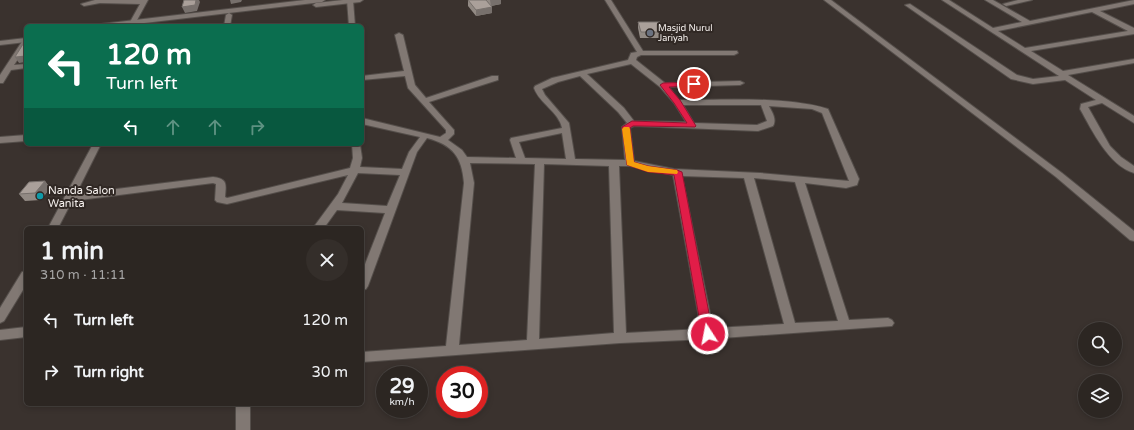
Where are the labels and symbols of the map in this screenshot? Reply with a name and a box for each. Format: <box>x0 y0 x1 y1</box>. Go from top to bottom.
place label: Masjid Nurul Jariyah <box>658 23 712 44</box>
marker: Masjid Nurul Jariyah <box>645 28 655 38</box>
pin <box>677 67 711 101</box>
place label: Nanda Salon Wanita <box>48 184 115 210</box>
marker: Nanda Salon Wanita <box>35 191 45 201</box>
position arrow <box>687 313 729 355</box>
speed limit sign: 30 <box>436 366 488 418</box>

